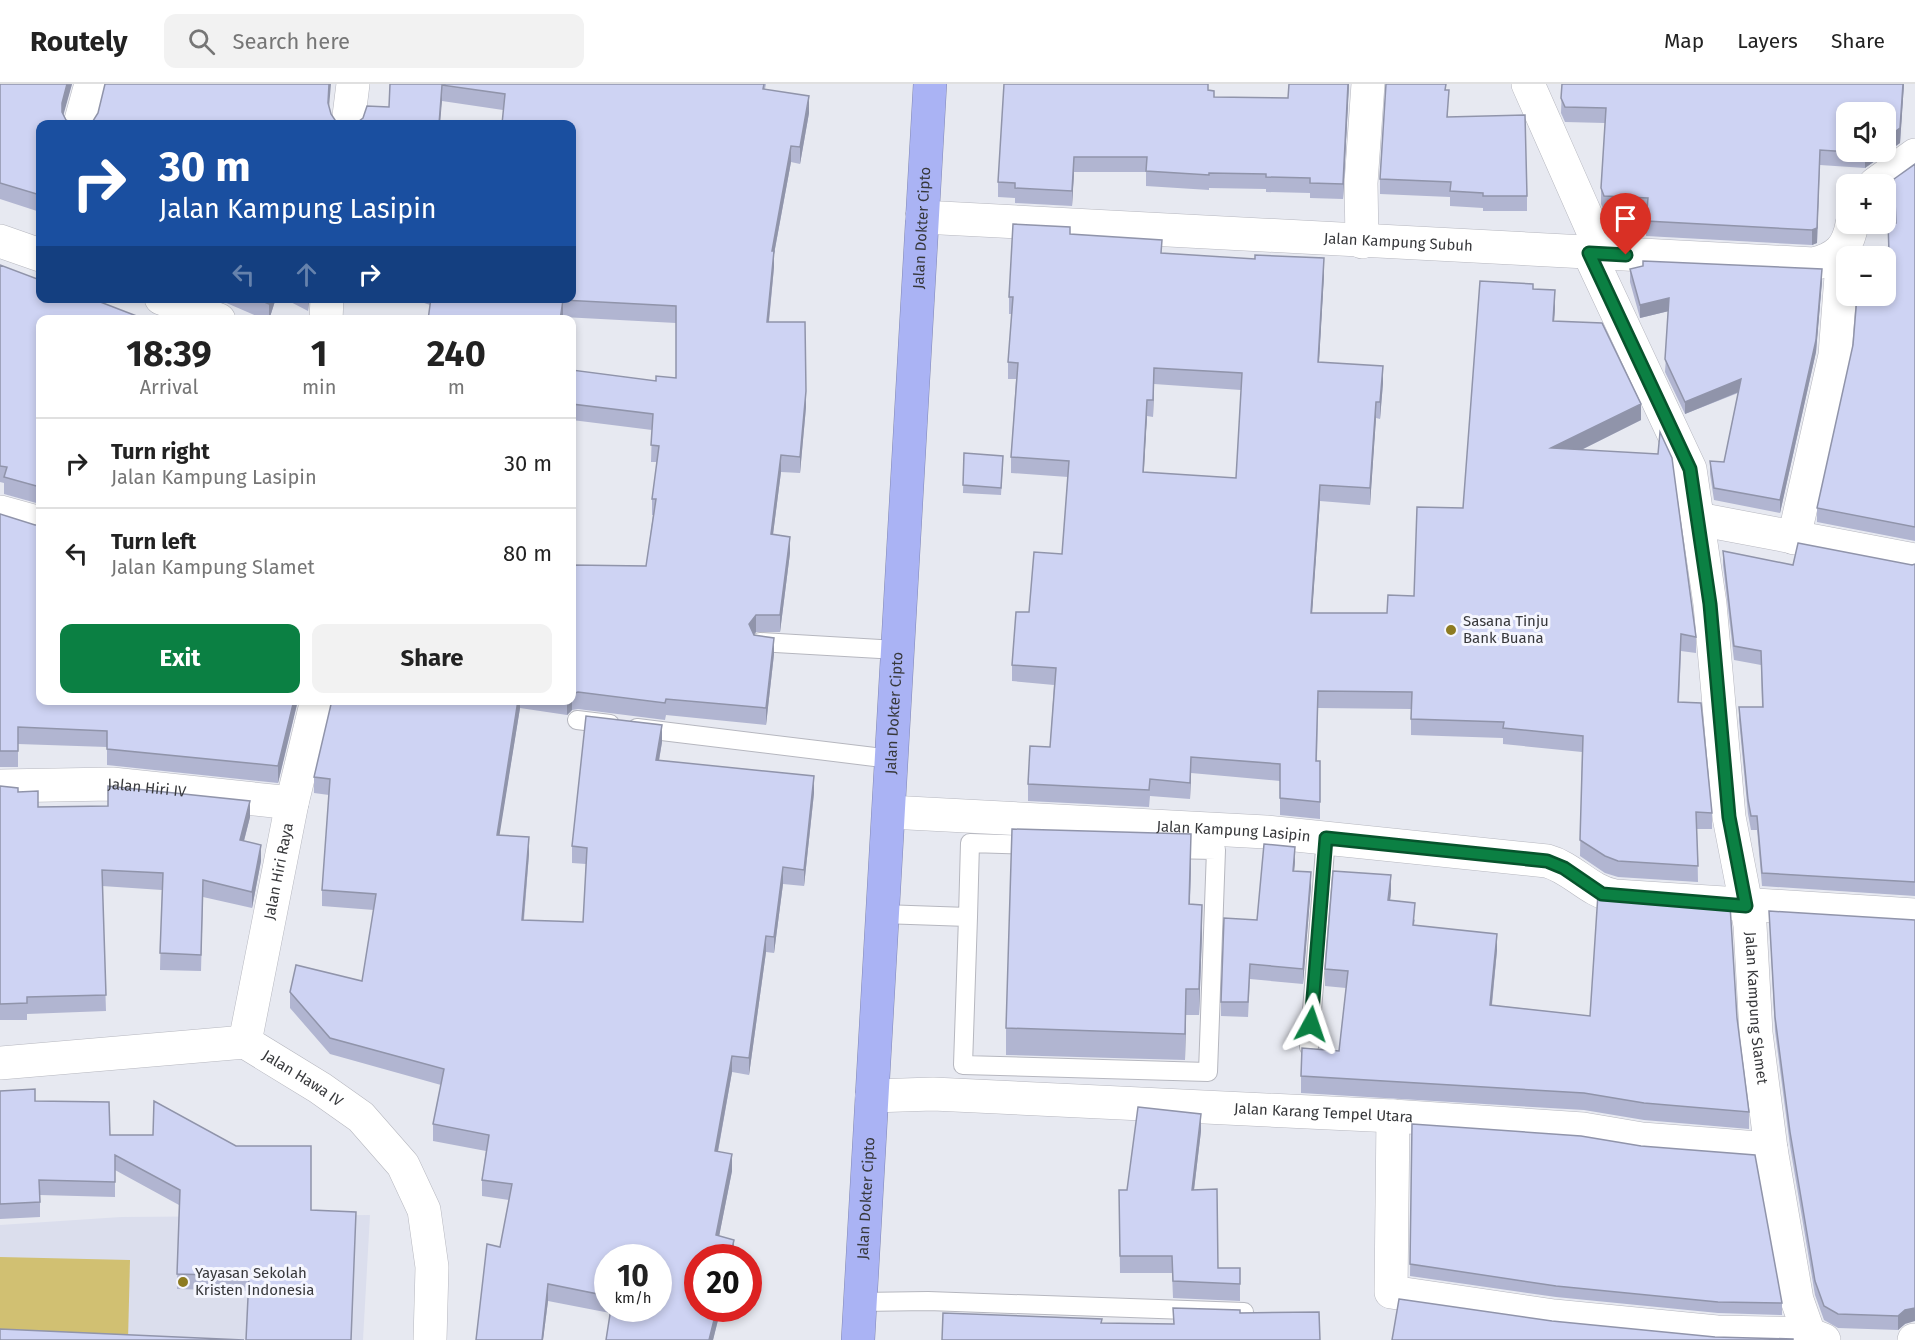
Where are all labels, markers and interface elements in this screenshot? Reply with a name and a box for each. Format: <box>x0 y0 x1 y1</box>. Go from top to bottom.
search box <box>164 14 584 68</box>
text: Routely <box>30 25 128 58</box>
icon: search <box>185 25 218 58</box>
text: Search here <box>233 28 350 55</box>
text: Map <box>1664 28 1704 54</box>
text: Layers <box>1737 28 1798 54</box>
text: Share <box>1831 28 1885 54</box>
map controls <box>1836 102 1896 306</box>
button: sound <box>1836 102 1896 162</box>
text: 30 m <box>159 142 251 192</box>
icon: right <box>60 144 138 222</box>
street label: Jalan Dokter Cipto <box>909 166 934 290</box>
button: + <box>1836 174 1896 234</box>
text: Jalan Kampung Lasipin <box>159 193 437 225</box>
pin <box>1600 193 1651 255</box>
icon: arrive <box>1609 202 1642 235</box>
street label: Jalan Kampung Subuh <box>1323 229 1473 255</box>
button: − <box>1836 246 1896 306</box>
icon: left <box>227 258 260 291</box>
icon: ahead <box>290 258 323 291</box>
icon: right <box>353 258 386 291</box>
text: 18:39 <box>126 332 212 376</box>
text: 1 <box>311 332 328 376</box>
text: 240 <box>427 332 486 376</box>
text: Arrival <box>140 375 198 399</box>
text: min <box>302 375 336 399</box>
text: m <box>448 375 465 399</box>
text: Turn right <box>111 438 210 465</box>
icon: right <box>60 447 93 480</box>
text: 30 m <box>504 450 552 477</box>
text: Jalan Kampung Lasipin <box>111 465 317 489</box>
text: Turn left <box>111 528 196 555</box>
icon: left <box>60 537 93 570</box>
text: 80 m <box>503 540 552 567</box>
text: Jalan Kampung Slamet <box>111 555 315 579</box>
place label: Sasana Tinju Bank Buana <box>1463 612 1549 647</box>
marker: Sasana Tinju Bank Buana <box>1444 623 1458 637</box>
button: Exit <box>60 624 300 693</box>
button: Share <box>312 624 552 693</box>
street label: Jalan Dokter Cipto <box>881 651 906 775</box>
street label: Jalan Hiri IV <box>107 775 188 801</box>
street label: Jalan Kampung Lasipin <box>1156 817 1311 846</box>
street label: Jalan Hiri Raya <box>260 821 297 921</box>
street label: Jalan Kampung Slamet <box>1741 931 1772 1086</box>
position arrow <box>1279 992 1343 1056</box>
street label: Jalan Hawa IV <box>259 1046 347 1111</box>
street label: Jalan Karang Tempel Utara <box>1234 1099 1414 1126</box>
street label: Jalan Dokter Cipto <box>854 1136 879 1260</box>
speed limit sign: 20 <box>684 1244 762 1322</box>
text: 10 <box>617 1258 649 1294</box>
place label: Yayasan Sekolah Kristen Indonesia <box>195 1264 314 1299</box>
marker: Yayasan Sekolah Kristen Indonesia <box>176 1275 190 1289</box>
text: km/h <box>614 1289 652 1307</box>

